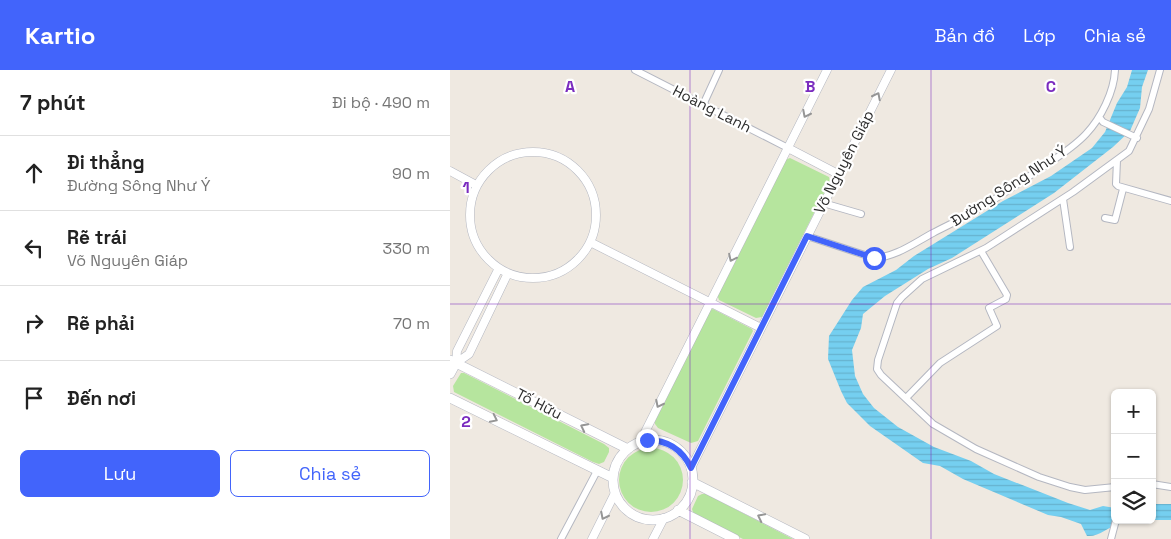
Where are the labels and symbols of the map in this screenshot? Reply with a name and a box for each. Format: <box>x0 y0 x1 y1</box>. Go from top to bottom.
text: A <box>565 76 575 97</box>
text: B <box>805 76 815 97</box>
text: C <box>1046 76 1056 97</box>
street label: Hoàng Lanh <box>670 81 755 136</box>
one-way arrow <box>871 92 881 101</box>
street label: Võ Nguyên Giáp <box>809 107 878 217</box>
one-way arrow <box>802 108 812 117</box>
street label: Đường Sông Như Ý <box>947 141 1070 230</box>
text: 1 <box>462 177 470 198</box>
route start <box>863 247 886 270</box>
one-way arrow <box>727 253 738 262</box>
street label: Tố Hữu <box>513 384 566 423</box>
one-way arrow <box>655 398 665 407</box>
text: 2 <box>461 411 471 432</box>
one-way arrow <box>489 413 498 424</box>
one-way arrow <box>580 423 589 433</box>
route end <box>636 429 659 452</box>
one-way arrow <box>600 511 610 520</box>
one-way arrow <box>757 513 766 523</box>

